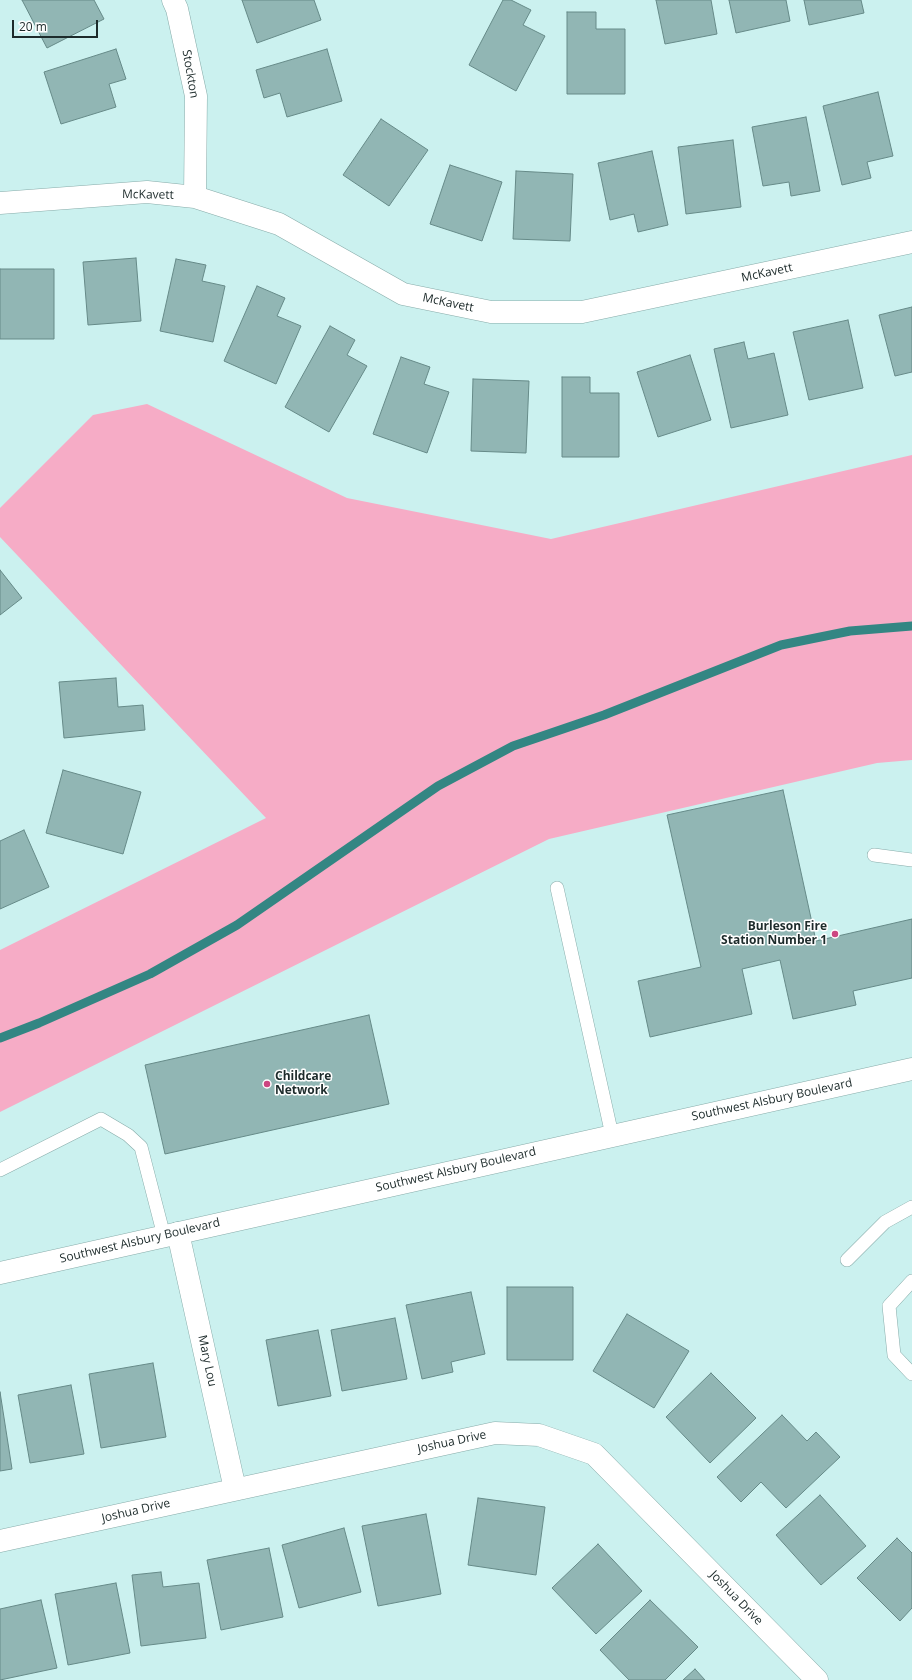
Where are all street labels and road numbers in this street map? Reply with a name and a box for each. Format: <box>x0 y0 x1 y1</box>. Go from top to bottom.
street label: Stockton <box>179 49 201 99</box>
street label: McKavett <box>122 187 174 203</box>
street label: McKavett <box>740 261 794 285</box>
street label: McKavett <box>421 291 475 315</box>
street label: Southwest Alsbury Boulevard <box>690 1076 854 1124</box>
street label: Southwest Alsbury Boulevard <box>374 1145 538 1195</box>
street label: Southwest Alsbury Boulevard <box>58 1216 222 1266</box>
street label: Mary Lou <box>195 1334 219 1388</box>
street label: Joshua Drive <box>416 1428 488 1456</box>
street label: Joshua Drive <box>100 1496 172 1526</box>
street label: Joshua Drive <box>706 1568 766 1628</box>

